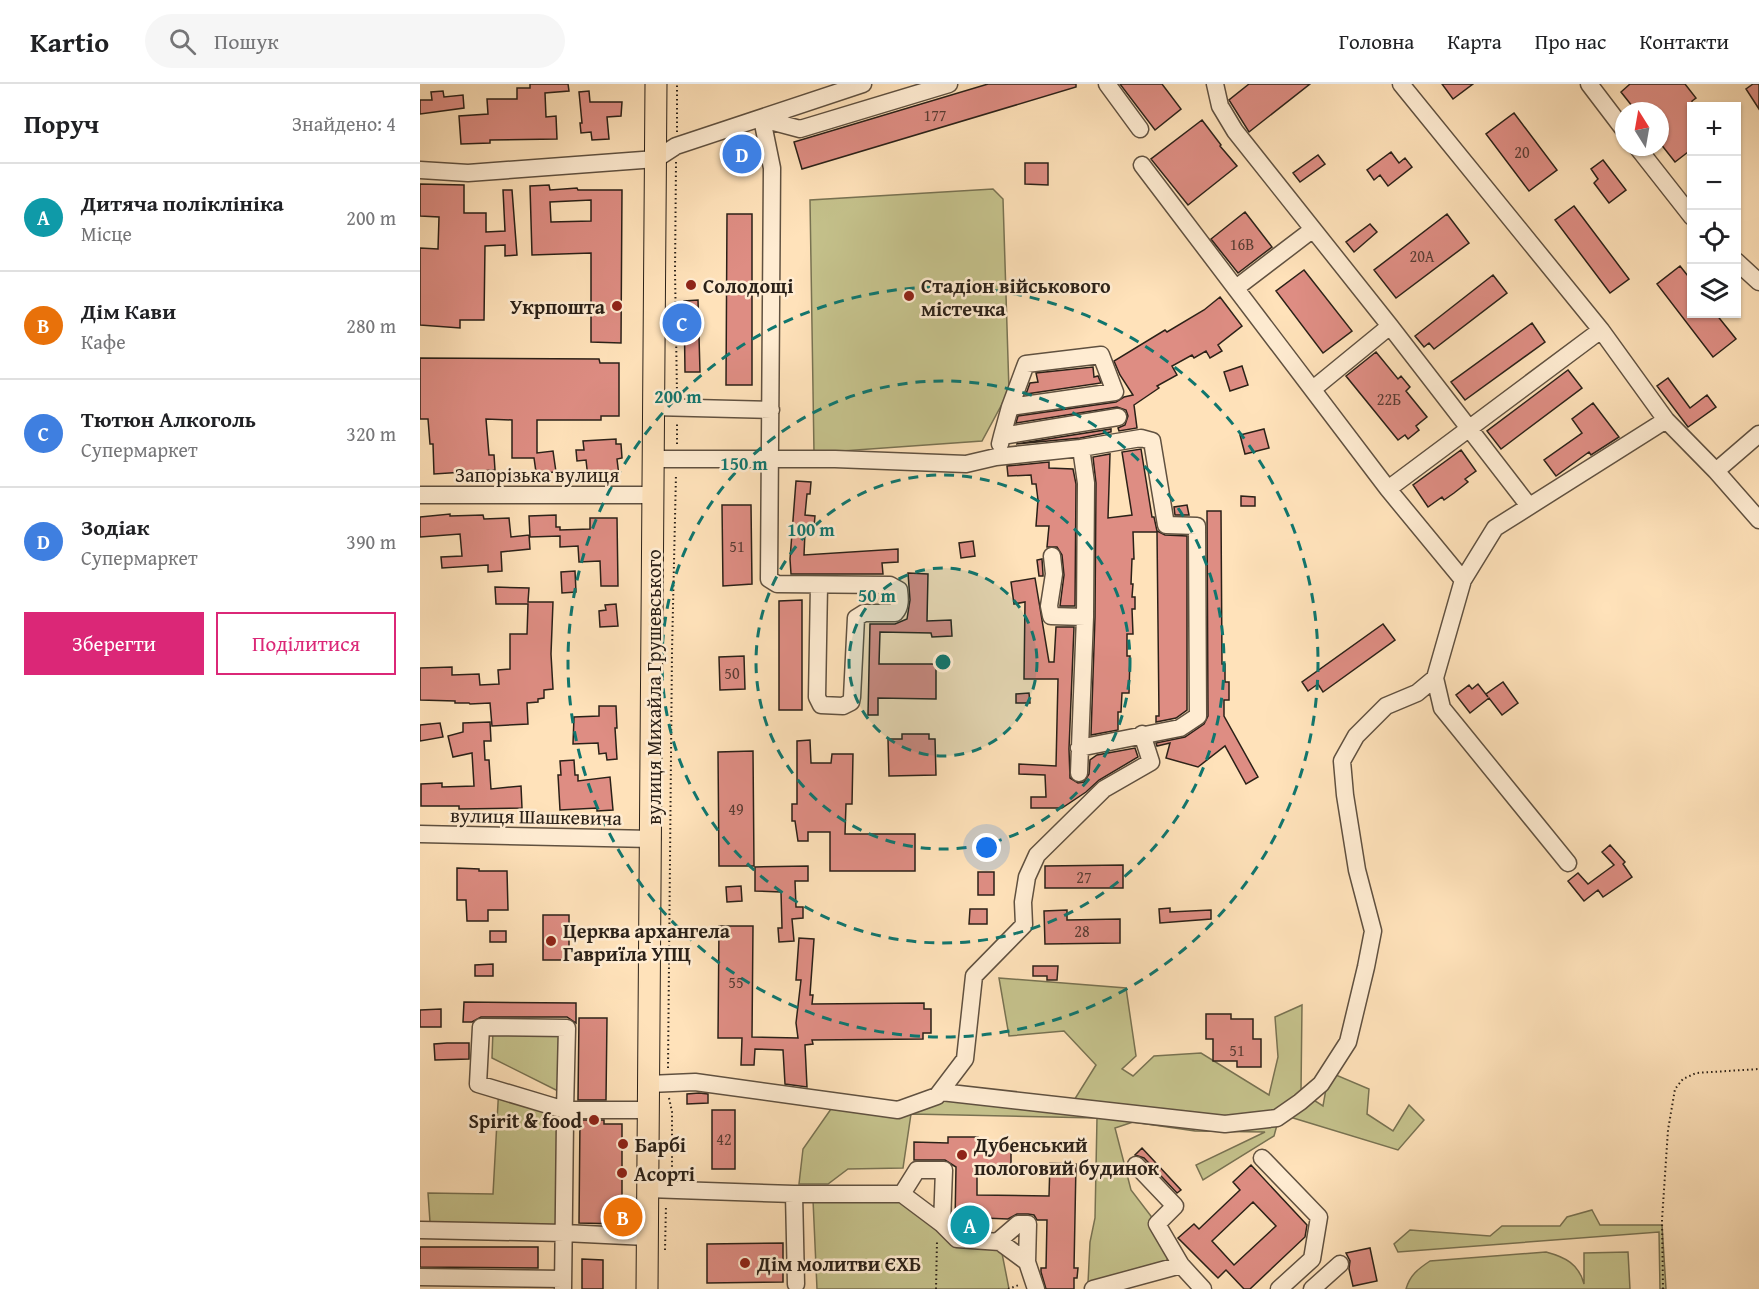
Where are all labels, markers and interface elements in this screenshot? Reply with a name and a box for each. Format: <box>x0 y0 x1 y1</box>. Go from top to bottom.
search box <box>145 14 565 68</box>
text: Kartio <box>30 21 109 62</box>
icon: search <box>166 25 199 58</box>
text: Пошук <box>214 25 279 57</box>
text: Головна <box>1339 26 1414 57</box>
text: Карта <box>1447 26 1502 57</box>
text: Про нас <box>1535 26 1606 57</box>
text: Контакти <box>1639 26 1729 57</box>
north arrow <box>1615 102 1669 156</box>
map controls <box>1687 102 1741 318</box>
button: + <box>1687 102 1741 156</box>
house number: 177 <box>923 103 947 127</box>
text: Поруч <box>24 104 99 143</box>
text: Знайдено: 4 <box>292 109 396 138</box>
pin: D <box>722 132 762 176</box>
house number: 20 <box>1514 140 1530 164</box>
button: − <box>1687 156 1741 210</box>
text: Дитяча поліклініка <box>81 187 284 219</box>
text: A <box>37 203 50 232</box>
text: 200 m <box>346 203 396 232</box>
button: locate <box>1687 210 1741 264</box>
text: Місце <box>81 219 132 248</box>
house number: 16В <box>1230 232 1254 256</box>
house number: 20А <box>1409 244 1435 268</box>
button: layers <box>1687 264 1741 318</box>
place label: Солодощі <box>703 271 793 300</box>
place label: Стадіон військового містечка <box>921 271 1111 323</box>
marker: Солодощі <box>684 278 698 292</box>
marker: Стадіон військового містечка <box>902 289 916 303</box>
place label: Укрпошта <box>510 292 606 321</box>
text: Дім Кави <box>81 295 176 327</box>
marker: Укрпошта <box>610 299 624 313</box>
pin: C <box>662 300 702 346</box>
text: B <box>37 311 50 340</box>
text: 280 m <box>346 311 396 340</box>
text: Кафе <box>81 327 126 356</box>
text: 200 m <box>654 383 702 410</box>
house number: 22Б <box>1377 387 1401 411</box>
text: Тютюн Алкоголь <box>81 403 256 435</box>
text: C <box>38 419 49 448</box>
text: 320 m <box>346 419 396 448</box>
text: Супермаркет <box>81 435 198 464</box>
text: 150 m <box>720 450 768 477</box>
street label: Запорізька вулиця <box>455 460 619 489</box>
text: Зодіак <box>81 511 149 543</box>
text: 100 m <box>787 516 835 543</box>
text: D <box>37 527 50 556</box>
text: 390 m <box>346 527 396 556</box>
house number: 51 <box>729 534 745 558</box>
text: Супермаркет <box>81 543 198 572</box>
street label: вулиця Михайла Грушевського <box>639 549 668 825</box>
text: 50 m <box>858 582 897 609</box>
button: Зберегти <box>24 612 204 675</box>
button: Поділитися <box>216 612 396 675</box>
centre of rings <box>933 652 953 672</box>
house number: 50 <box>724 661 740 685</box>
house number: 49 <box>728 797 744 821</box>
street label: вулиця Шашкевича <box>450 800 623 832</box>
your location <box>972 833 1001 862</box>
house number: 27 <box>1076 865 1092 889</box>
place label: Церква архангела Гавриїла УПЦ <box>563 916 731 968</box>
house number: 28 <box>1074 919 1090 943</box>
marker: Церква архангела Гавриїла УПЦ <box>544 934 558 948</box>
house number: 55 <box>728 970 744 994</box>
house number: 51 <box>1229 1038 1245 1062</box>
place label: Spirit & food <box>468 1106 583 1135</box>
marker: Spirit & food <box>587 1113 601 1127</box>
house number: 42 <box>716 1127 732 1151</box>
place label: Барбі <box>635 1130 686 1159</box>
place label: Дубенський пологовий будинок <box>973 1130 1160 1182</box>
marker: Барбі <box>616 1137 630 1151</box>
marker: Дубенський пологовий будинок <box>955 1148 969 1162</box>
place label: Асорті <box>634 1159 695 1188</box>
marker: Асорті <box>615 1166 629 1180</box>
pin: B <box>604 1194 642 1240</box>
pin: A <box>950 1202 990 1248</box>
place label: Дім молитви ЄХБ <box>756 1249 921 1278</box>
marker: Дім молитви ЄХБ <box>738 1256 752 1270</box>

